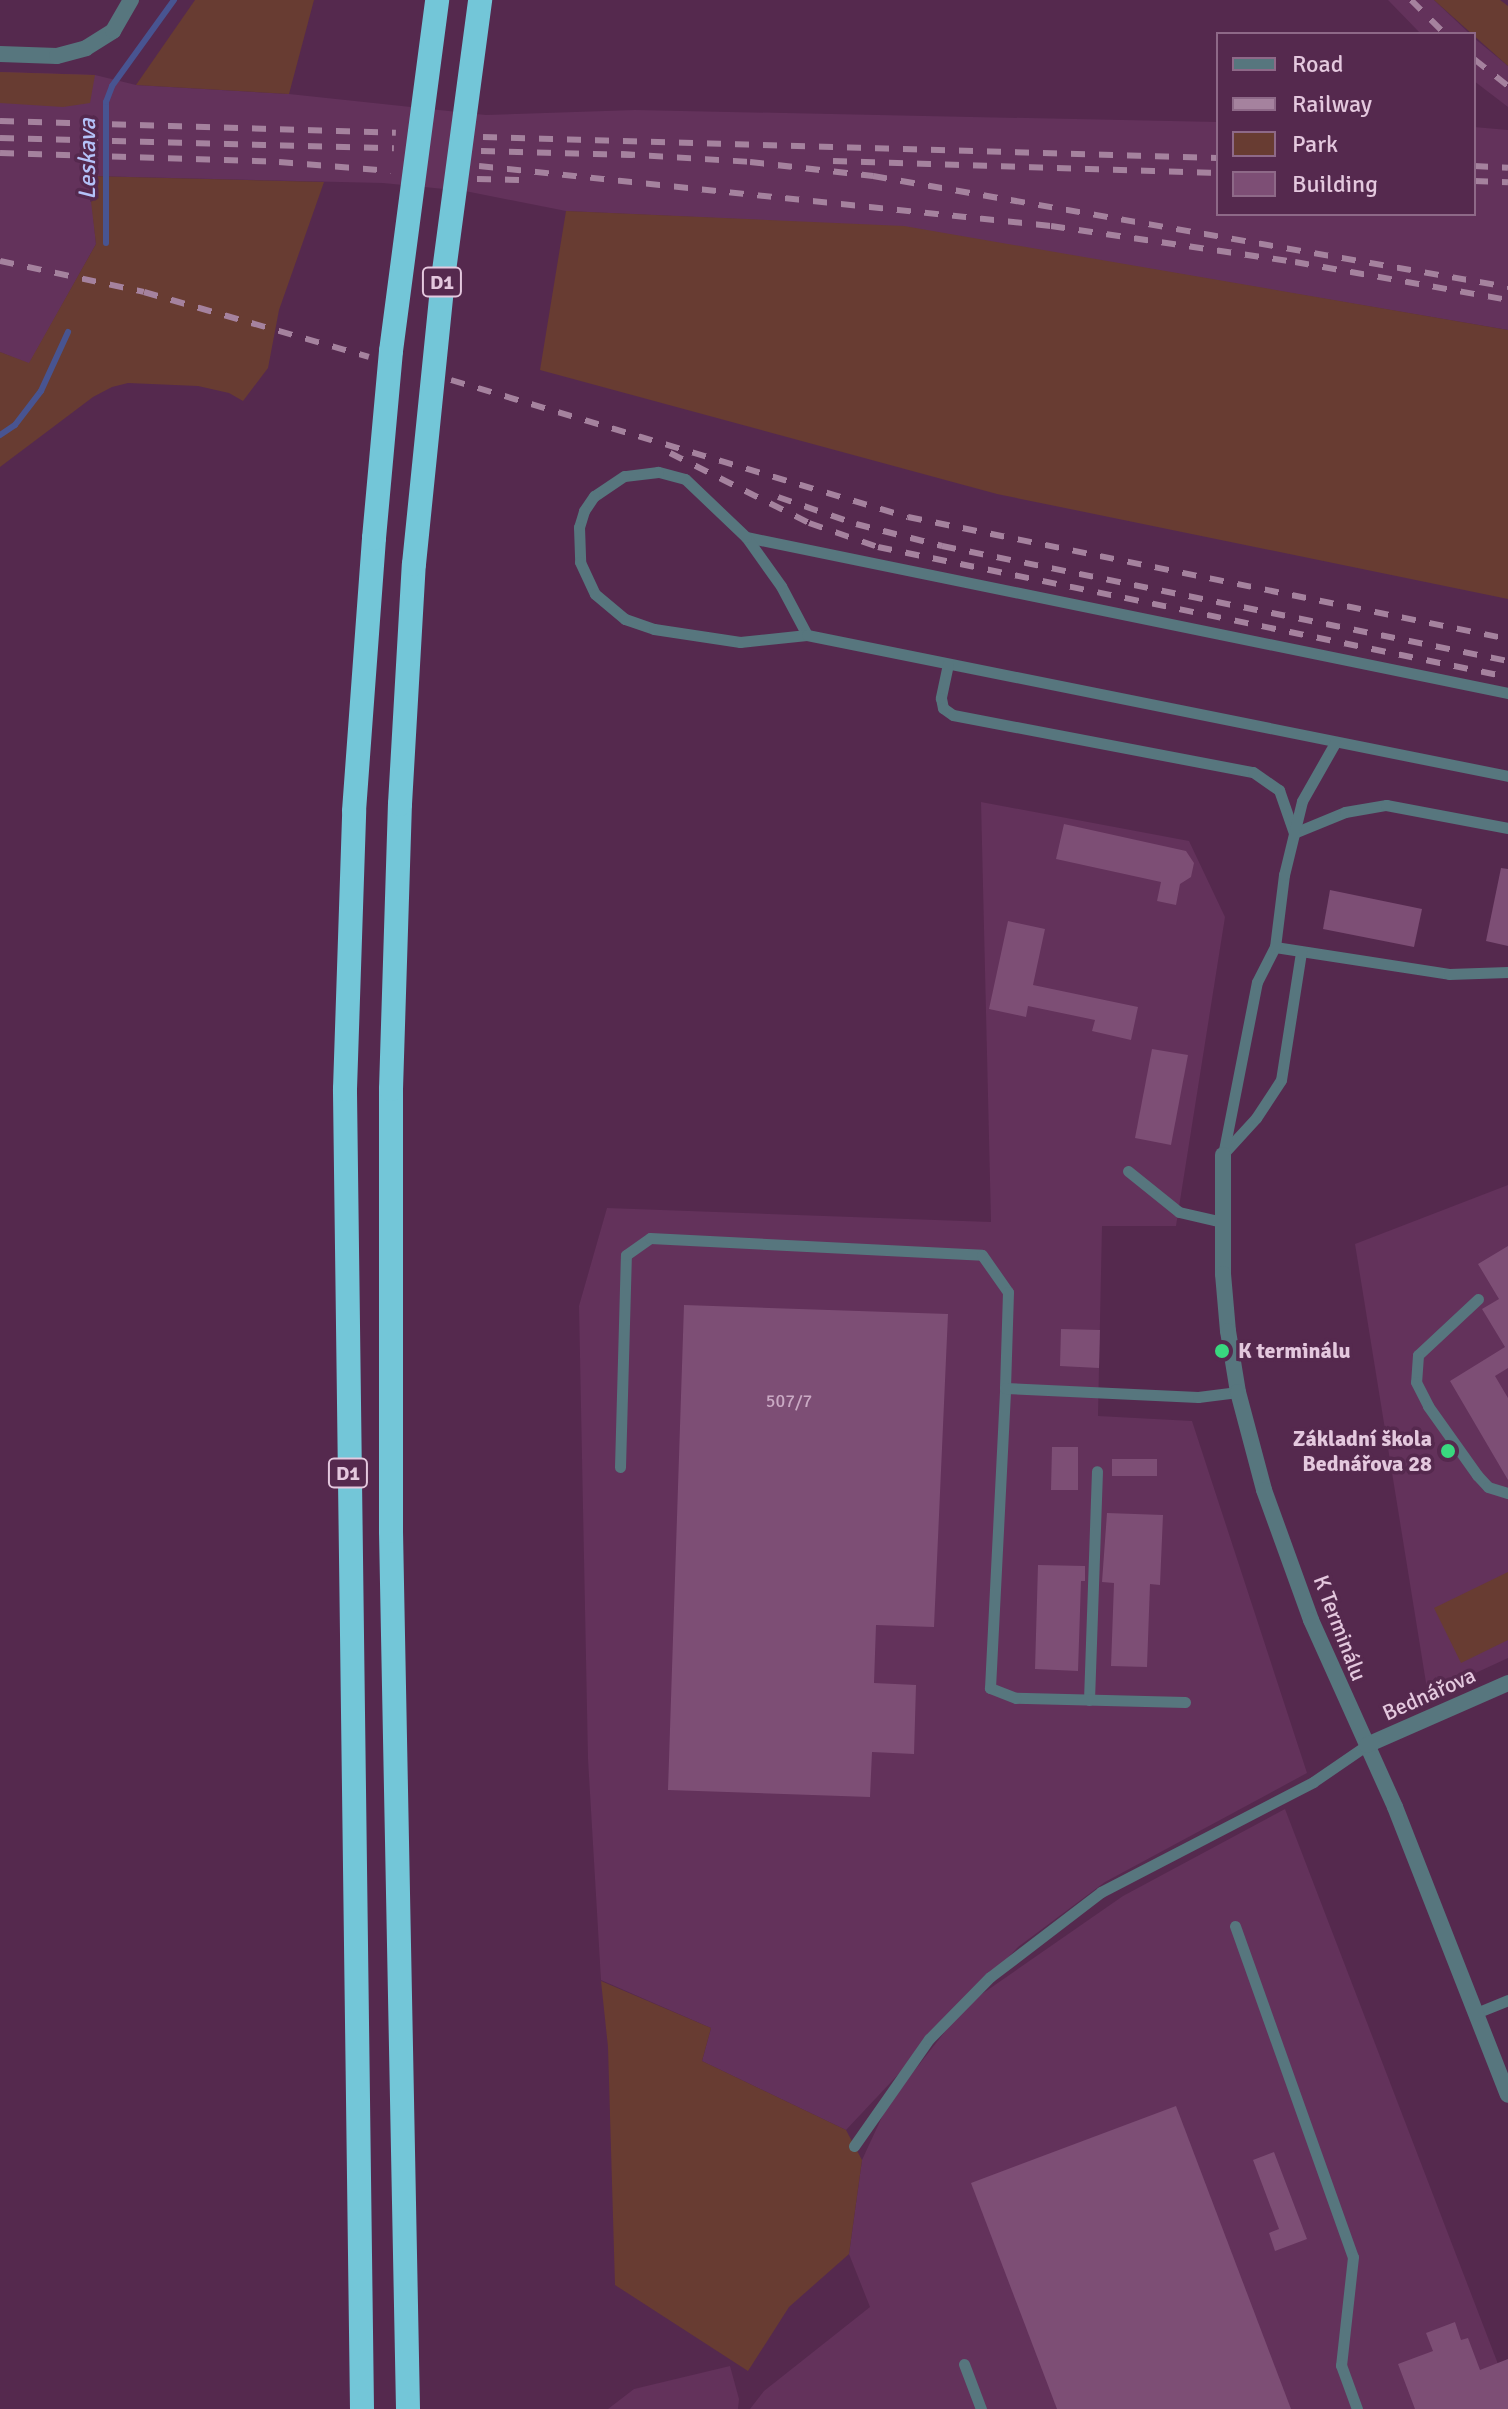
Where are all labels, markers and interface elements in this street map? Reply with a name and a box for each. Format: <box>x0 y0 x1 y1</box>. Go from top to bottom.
legend <box>1216 32 1476 216</box>
text: Road <box>1292 49 1343 79</box>
text: Railway <box>1292 89 1372 119</box>
water label: Leskava <box>74 118 102 200</box>
text: Park <box>1292 129 1338 159</box>
text: Building <box>1292 169 1378 199</box>
road number: D1 <box>420 266 464 298</box>
place label: K terminálu <box>1238 1338 1351 1364</box>
marker: K terminálu <box>1213 1342 1231 1360</box>
house number: 507/7 <box>766 1390 812 1412</box>
place label: Základní škola Bednářova 28 <box>1293 1425 1432 1476</box>
marker: Základní škola Bednářova 28 <box>1439 1442 1457 1460</box>
road number: D1 <box>326 1457 370 1489</box>
street label: K Terminálu <box>1308 1571 1372 1685</box>
street label: Bednářova <box>1378 1662 1480 1726</box>

